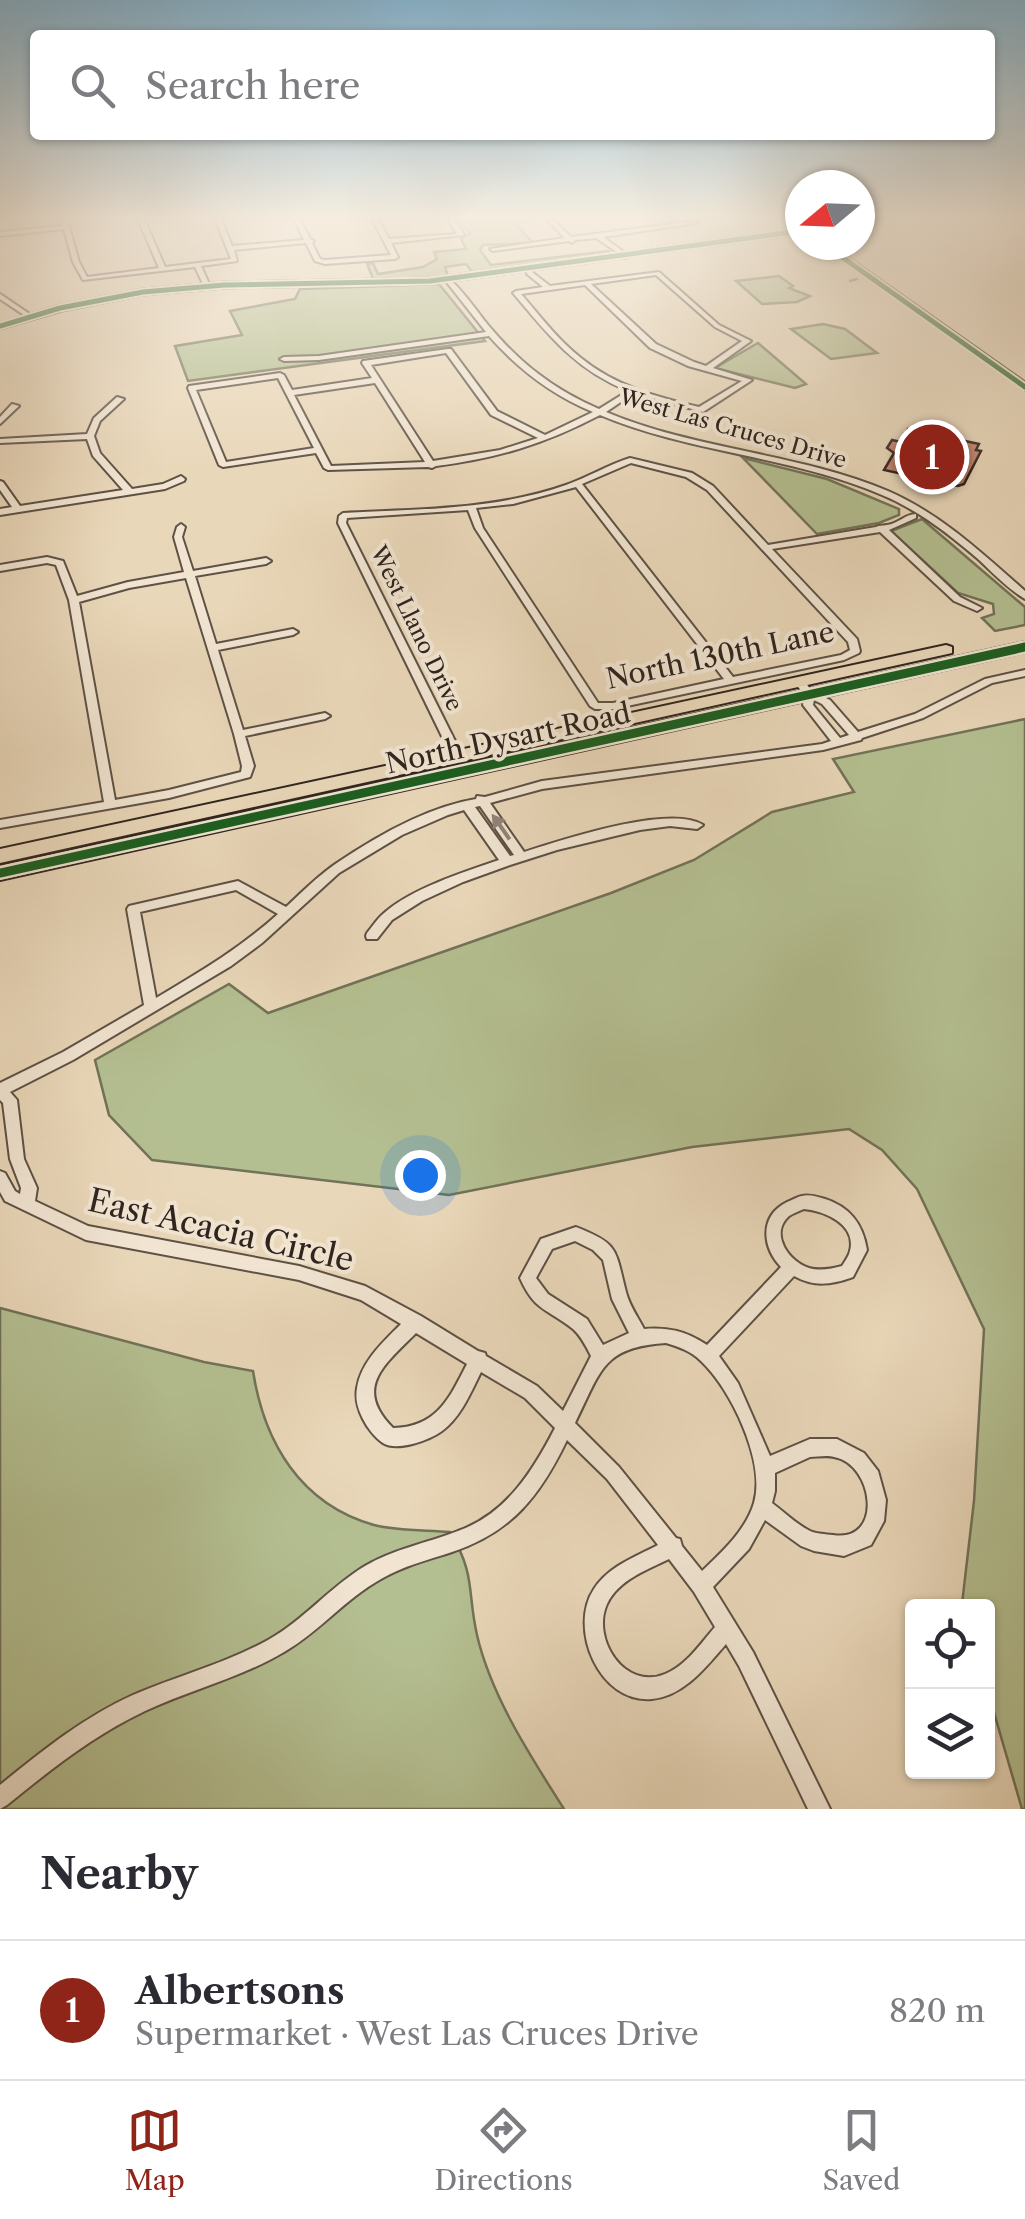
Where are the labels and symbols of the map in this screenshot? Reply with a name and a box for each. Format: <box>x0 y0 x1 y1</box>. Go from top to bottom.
north arrow <box>785 170 875 260</box>
street label: West Las Cruces Drive <box>615 383 850 474</box>
pin: 1 <box>900 420 964 494</box>
street label: West Llano Drive <box>364 540 468 715</box>
street label: North 130th Lane <box>603 614 837 696</box>
street label: North Dysart Road <box>383 695 633 781</box>
one-way arrow <box>492 814 511 840</box>
your location <box>395 1150 446 1201</box>
street label: East Acacia Circle <box>85 1180 358 1279</box>

